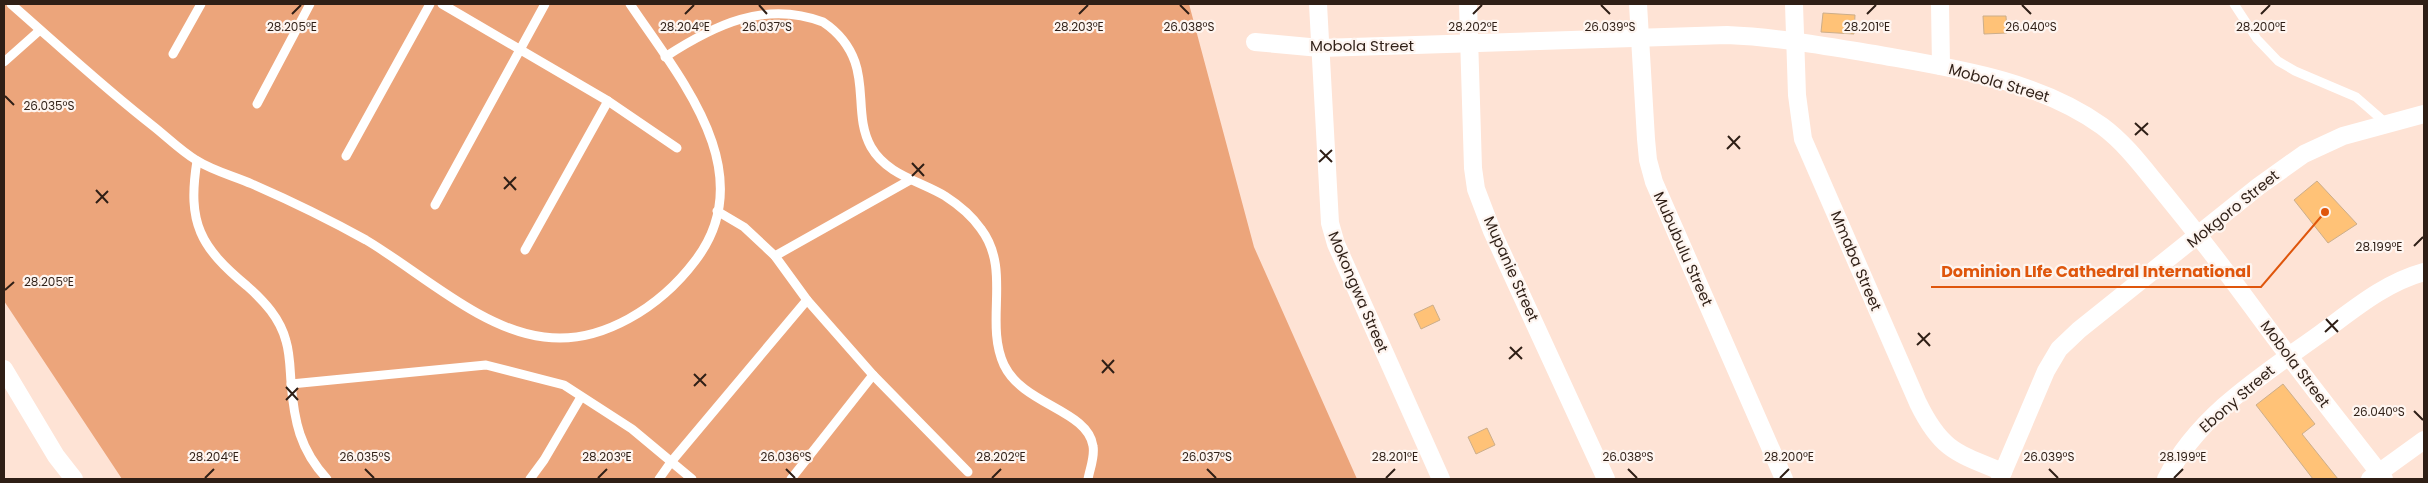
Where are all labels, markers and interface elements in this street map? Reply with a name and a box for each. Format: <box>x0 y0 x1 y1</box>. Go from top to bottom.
text: 28.205°E <box>267 18 317 35</box>
text: 28.204°E <box>660 18 710 35</box>
text: 26.037°S <box>742 18 792 35</box>
text: 28.203°E <box>1054 18 1104 35</box>
text: 26.038°S <box>1163 18 1215 35</box>
text: 28.202°E <box>1448 18 1498 35</box>
text: 26.039°S <box>1584 18 1636 35</box>
text: 28.201°E <box>1844 18 1890 35</box>
text: 26.040°S <box>2005 18 2057 35</box>
text: 28.200°E <box>2236 18 2286 35</box>
street label: Mobola Street <box>1310 35 1414 56</box>
street label: Mobola Street <box>1946 58 2052 107</box>
text: 26.035°S <box>23 97 75 114</box>
street label: Mokgoro Street <box>2182 165 2283 252</box>
street label: Mububulu Street <box>1649 188 1718 309</box>
street label: Mmaba Street <box>1826 208 1887 314</box>
street label: Mupanie Street <box>1479 213 1544 325</box>
street label: Mokongwa Street <box>1323 228 1394 356</box>
text: 28.199°E <box>2355 238 2403 255</box>
callout: Dominion LIfe Cathedral International <box>1931 256 2261 287</box>
text: Dominion LIfe Cathedral International <box>1941 260 2251 283</box>
text: 28.205°E <box>24 273 74 290</box>
street label: Mobola Street <box>2256 316 2335 412</box>
street label: Ebony Street <box>2195 360 2279 437</box>
text: 26.040°S <box>2353 403 2405 420</box>
text: 28.204°E <box>189 448 239 465</box>
text: 26.035°S <box>339 448 391 465</box>
text: 28.203°E <box>582 448 632 465</box>
text: 26.036°S <box>760 448 812 465</box>
text: 28.202°E <box>976 448 1026 465</box>
text: 26.037°S <box>1182 448 1232 465</box>
text: 28.201°E <box>1372 448 1418 465</box>
text: 26.038°S <box>1602 448 1654 465</box>
text: 28.200°E <box>1764 448 1814 465</box>
text: 26.039°S <box>2023 448 2075 465</box>
text: 28.199°E <box>2159 448 2207 465</box>

